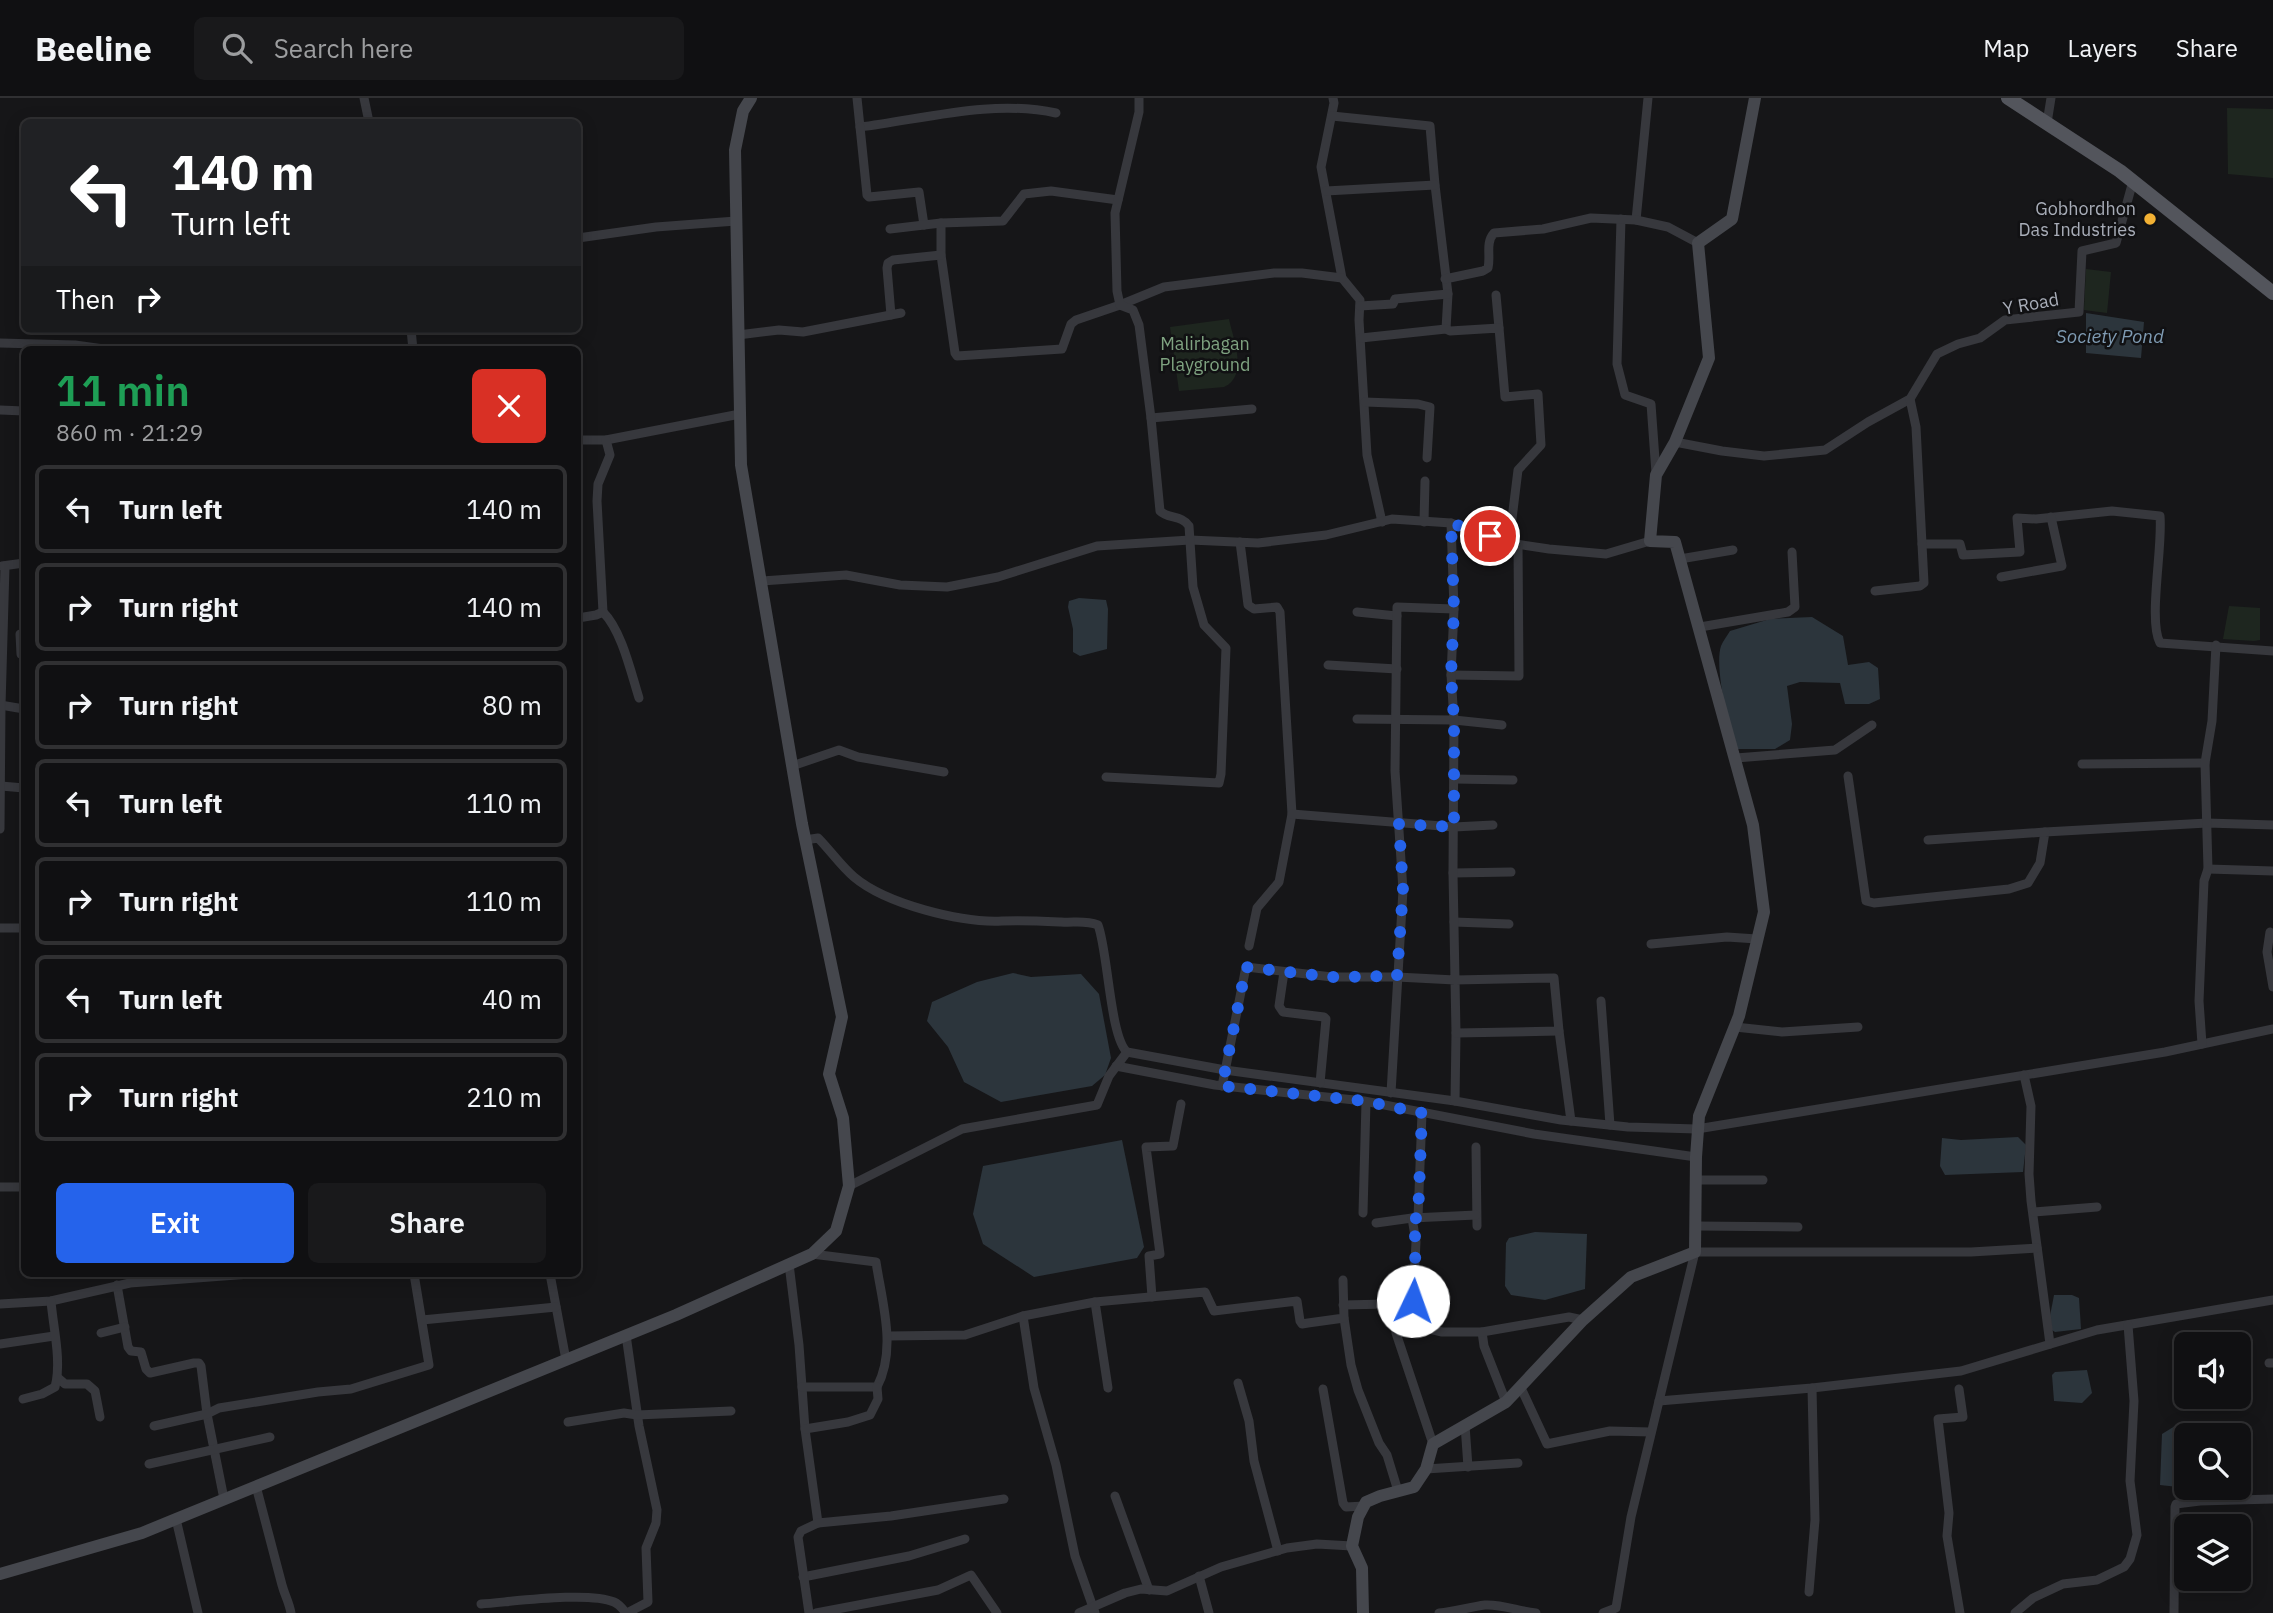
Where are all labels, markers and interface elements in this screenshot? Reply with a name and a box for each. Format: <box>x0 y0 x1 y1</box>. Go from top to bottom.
search box <box>194 17 684 80</box>
text: Beeline <box>35 27 152 70</box>
icon: search <box>218 29 256 67</box>
text: Search here <box>274 31 413 65</box>
text: Map <box>1983 32 2030 64</box>
text: Layers <box>2068 32 2138 64</box>
text: Share <box>2176 32 2238 64</box>
text: 140 m <box>171 140 315 203</box>
icon: left <box>56 147 147 238</box>
place label: Gobhordhon Das Industries <box>2018 197 2136 241</box>
text: Turn left <box>171 202 291 244</box>
marker: Gobhordhon Das Industries <box>2142 211 2158 227</box>
icon: right <box>129 280 167 318</box>
text: Then <box>56 282 115 316</box>
street label: Y Road <box>2001 287 2061 320</box>
water label: Society Pond <box>2056 324 2165 348</box>
park label: Malirbagan Playground <box>1160 332 1250 376</box>
text: 11 min <box>56 363 190 418</box>
button: close <box>472 369 546 443</box>
text: 860 m · 21:29 <box>56 417 203 447</box>
icon: left <box>60 490 98 528</box>
text: Turn left <box>119 492 222 526</box>
text: 140 m <box>466 492 542 526</box>
pin <box>1460 506 1520 566</box>
icon: arrive <box>1471 517 1509 555</box>
icon: right <box>60 588 98 626</box>
text: Turn right <box>119 590 238 624</box>
text: 140 m <box>466 590 542 624</box>
icon: right <box>60 686 98 724</box>
text: Turn right <box>119 688 238 722</box>
text: 80 m <box>482 688 542 722</box>
icon: left <box>60 784 98 822</box>
text: Turn left <box>119 786 222 820</box>
text: 110 m <box>466 786 542 820</box>
icon: right <box>60 882 98 920</box>
text: Turn right <box>119 884 238 918</box>
text: 110 m <box>466 884 542 918</box>
icon: left <box>60 980 98 1018</box>
text: Turn left <box>119 982 222 1016</box>
text: 40 m <box>482 982 542 1016</box>
icon: right <box>60 1078 98 1116</box>
text: Turn right <box>119 1080 238 1114</box>
text: 210 m <box>466 1080 542 1114</box>
button: Exit <box>56 1183 294 1263</box>
button: Share <box>308 1183 546 1263</box>
position arrow <box>1376 1264 1450 1338</box>
map controls <box>2174 1332 2251 1591</box>
button: sound <box>2174 1332 2251 1409</box>
button: search <box>2174 1423 2251 1500</box>
button: layers <box>2174 1514 2251 1591</box>

